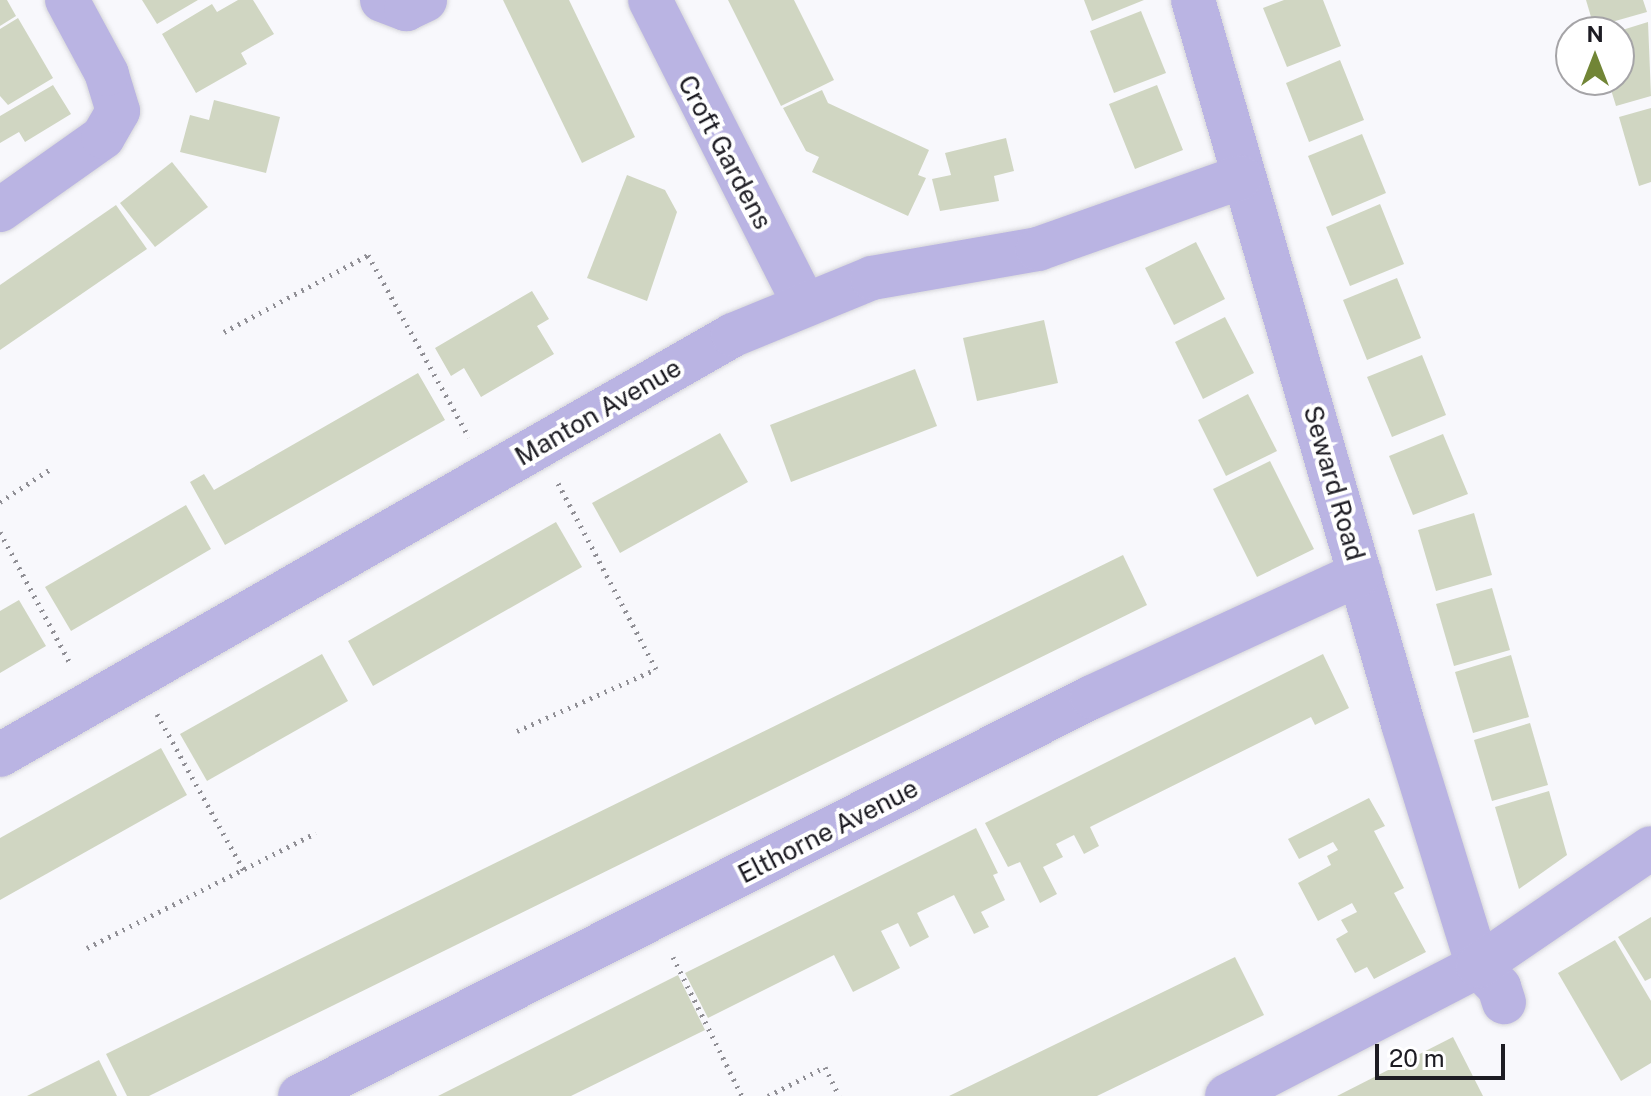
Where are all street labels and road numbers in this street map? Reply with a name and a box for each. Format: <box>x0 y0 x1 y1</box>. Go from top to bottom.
street label: Croft Gardens <box>671 70 779 234</box>
street label: Manton Avenue <box>509 352 687 472</box>
street label: Seward Road <box>1297 402 1371 564</box>
street label: Elthorne Avenue <box>733 772 923 890</box>

